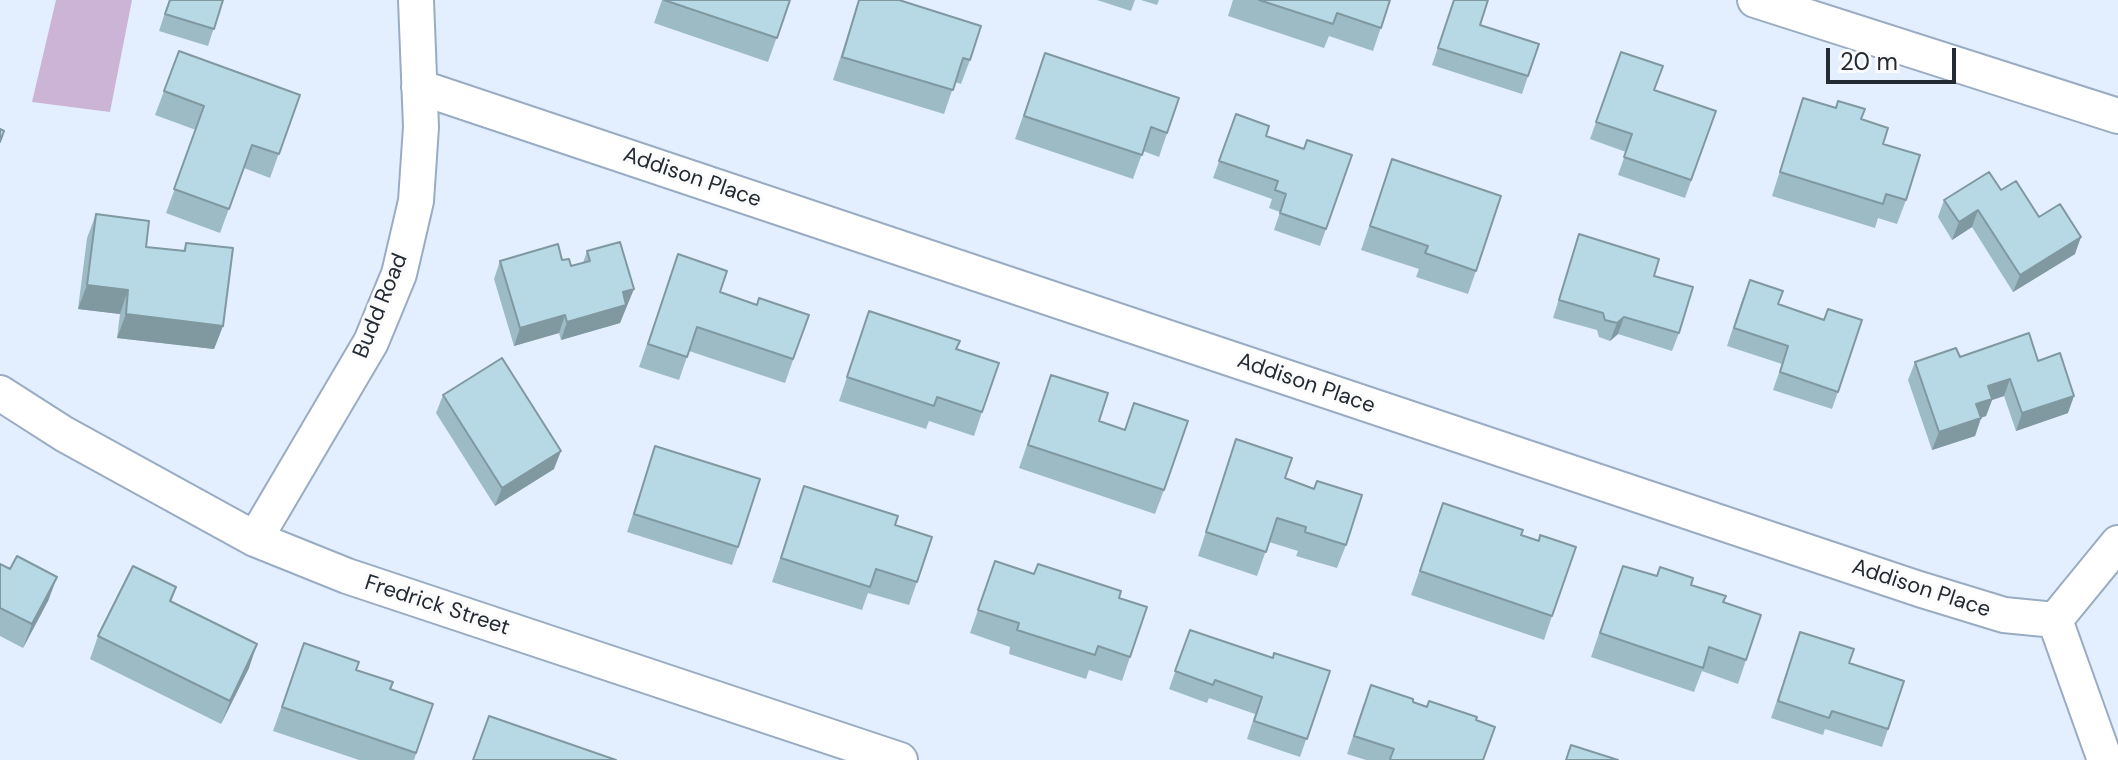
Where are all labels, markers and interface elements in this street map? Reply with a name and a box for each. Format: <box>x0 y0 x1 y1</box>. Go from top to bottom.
scale bar <box>1830 32 1960 82</box>
text: 20 m <box>1840 46 1898 77</box>
street label: Addison Place <box>620 142 764 214</box>
street label: Budd Road <box>348 250 414 362</box>
street label: Addison Place <box>1234 348 1378 420</box>
street label: Addison Place <box>1848 554 1994 624</box>
street label: Fredrick Street <box>361 570 513 642</box>

